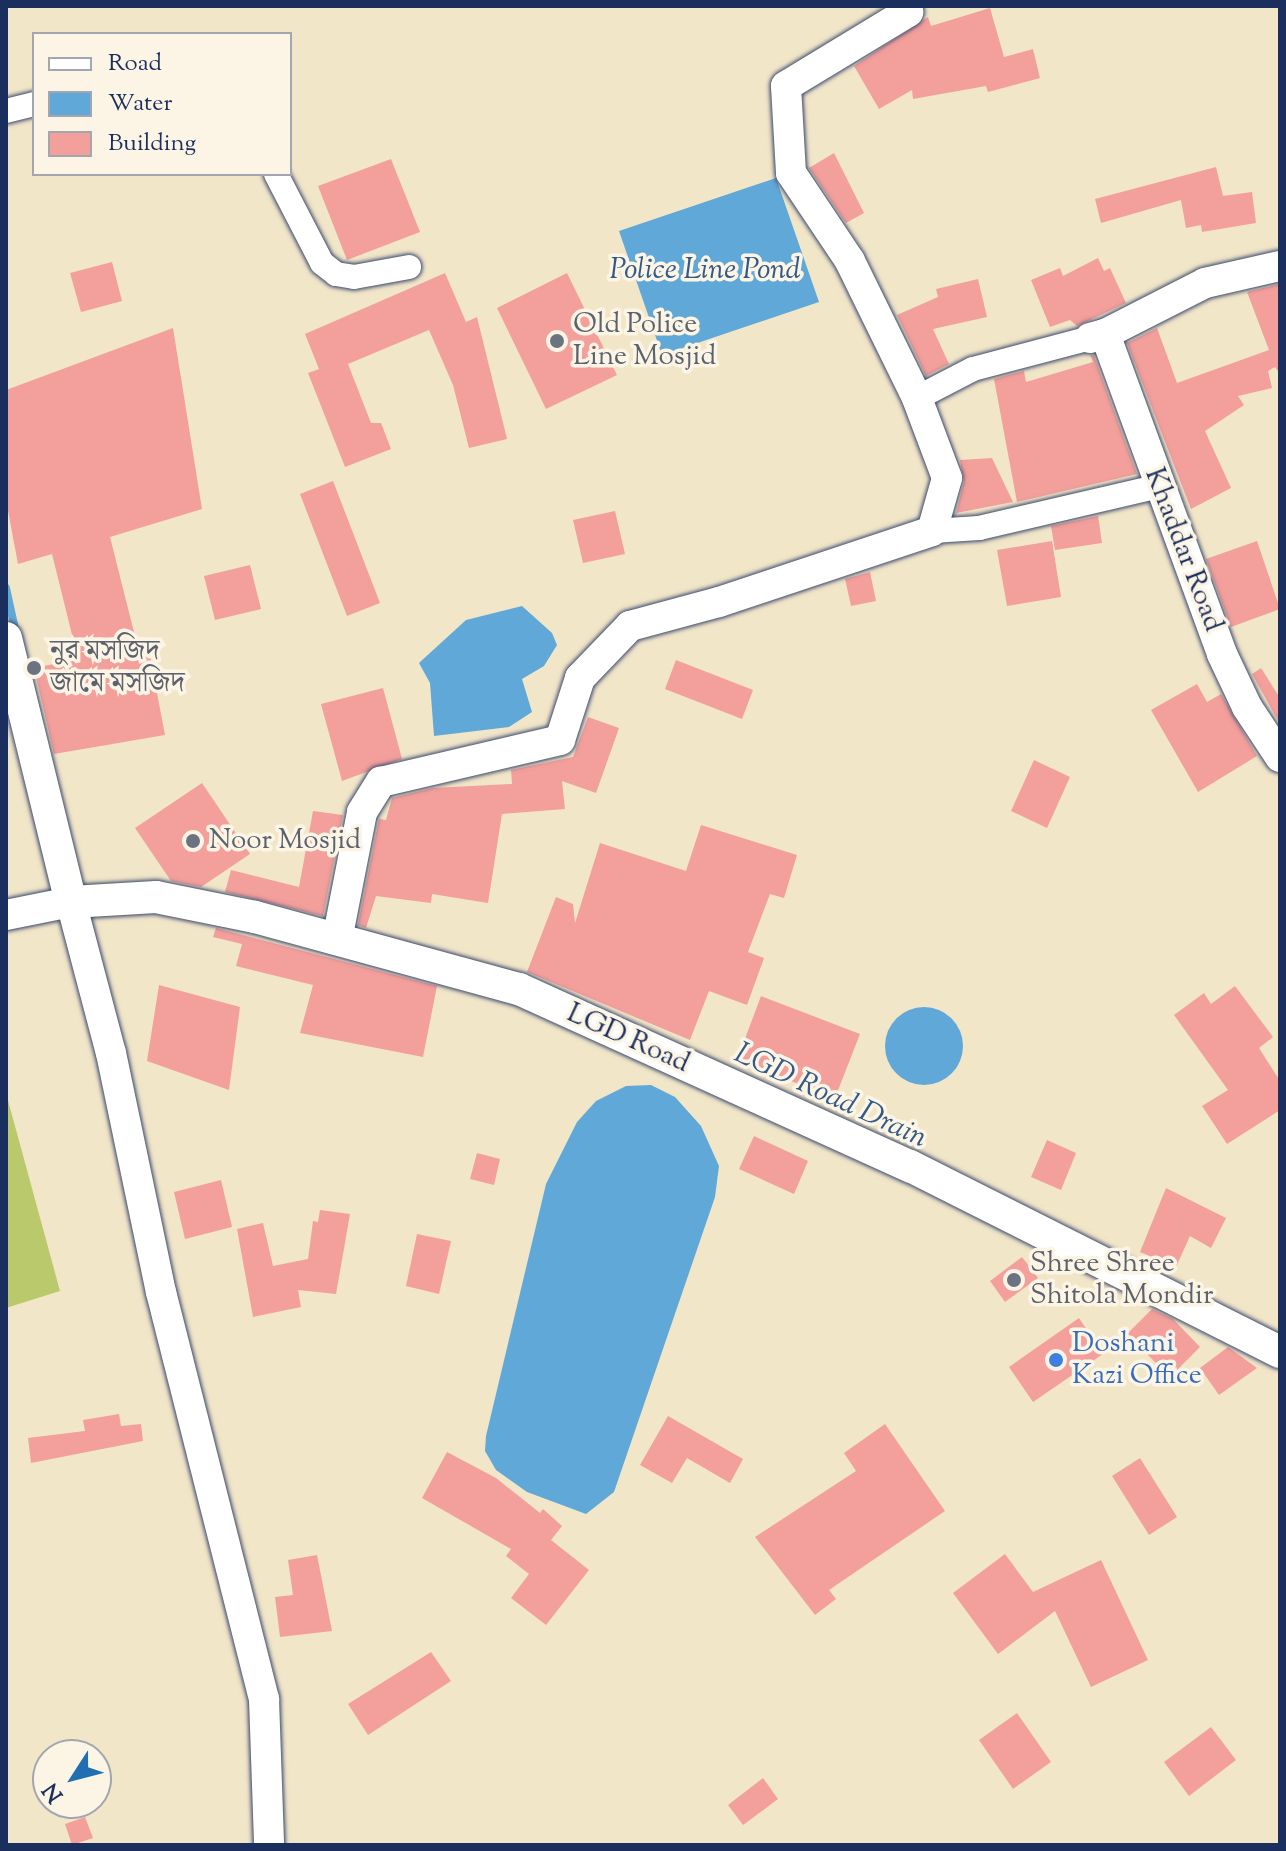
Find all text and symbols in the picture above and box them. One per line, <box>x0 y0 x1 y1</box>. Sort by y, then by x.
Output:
legend <box>32 32 292 176</box>
text: Road <box>108 47 162 81</box>
text: Water <box>108 87 172 121</box>
text: Building <box>108 127 196 161</box>
water label: Police Line Pond <box>609 253 801 289</box>
place label: Old Police Line Mosjid <box>573 308 716 374</box>
marker: Old Police Line Mosjid <box>548 332 566 350</box>
street label: Khaddar Road <box>1136 463 1230 637</box>
place label: নুর মসজিদ জামে মসজিদ <box>50 635 185 701</box>
marker: নুর মসজিদ জামে মসজিদ <box>25 659 43 677</box>
place label: Noor Mosjid <box>209 824 361 858</box>
marker: Noor Mosjid <box>184 832 202 850</box>
street label: LGD Road <box>561 997 695 1081</box>
water label: LGD Road Drain <box>728 1037 932 1157</box>
place label: Shree Shree Shitola Mondir <box>1030 1247 1213 1313</box>
marker: Shree Shree Shitola Mondir <box>1005 1271 1023 1289</box>
place label: Doshani Kazi Office <box>1072 1327 1202 1393</box>
marker: Doshani Kazi Office <box>1047 1351 1065 1369</box>
north arrow <box>32 1739 112 1819</box>
text: N <box>36 1775 72 1808</box>

